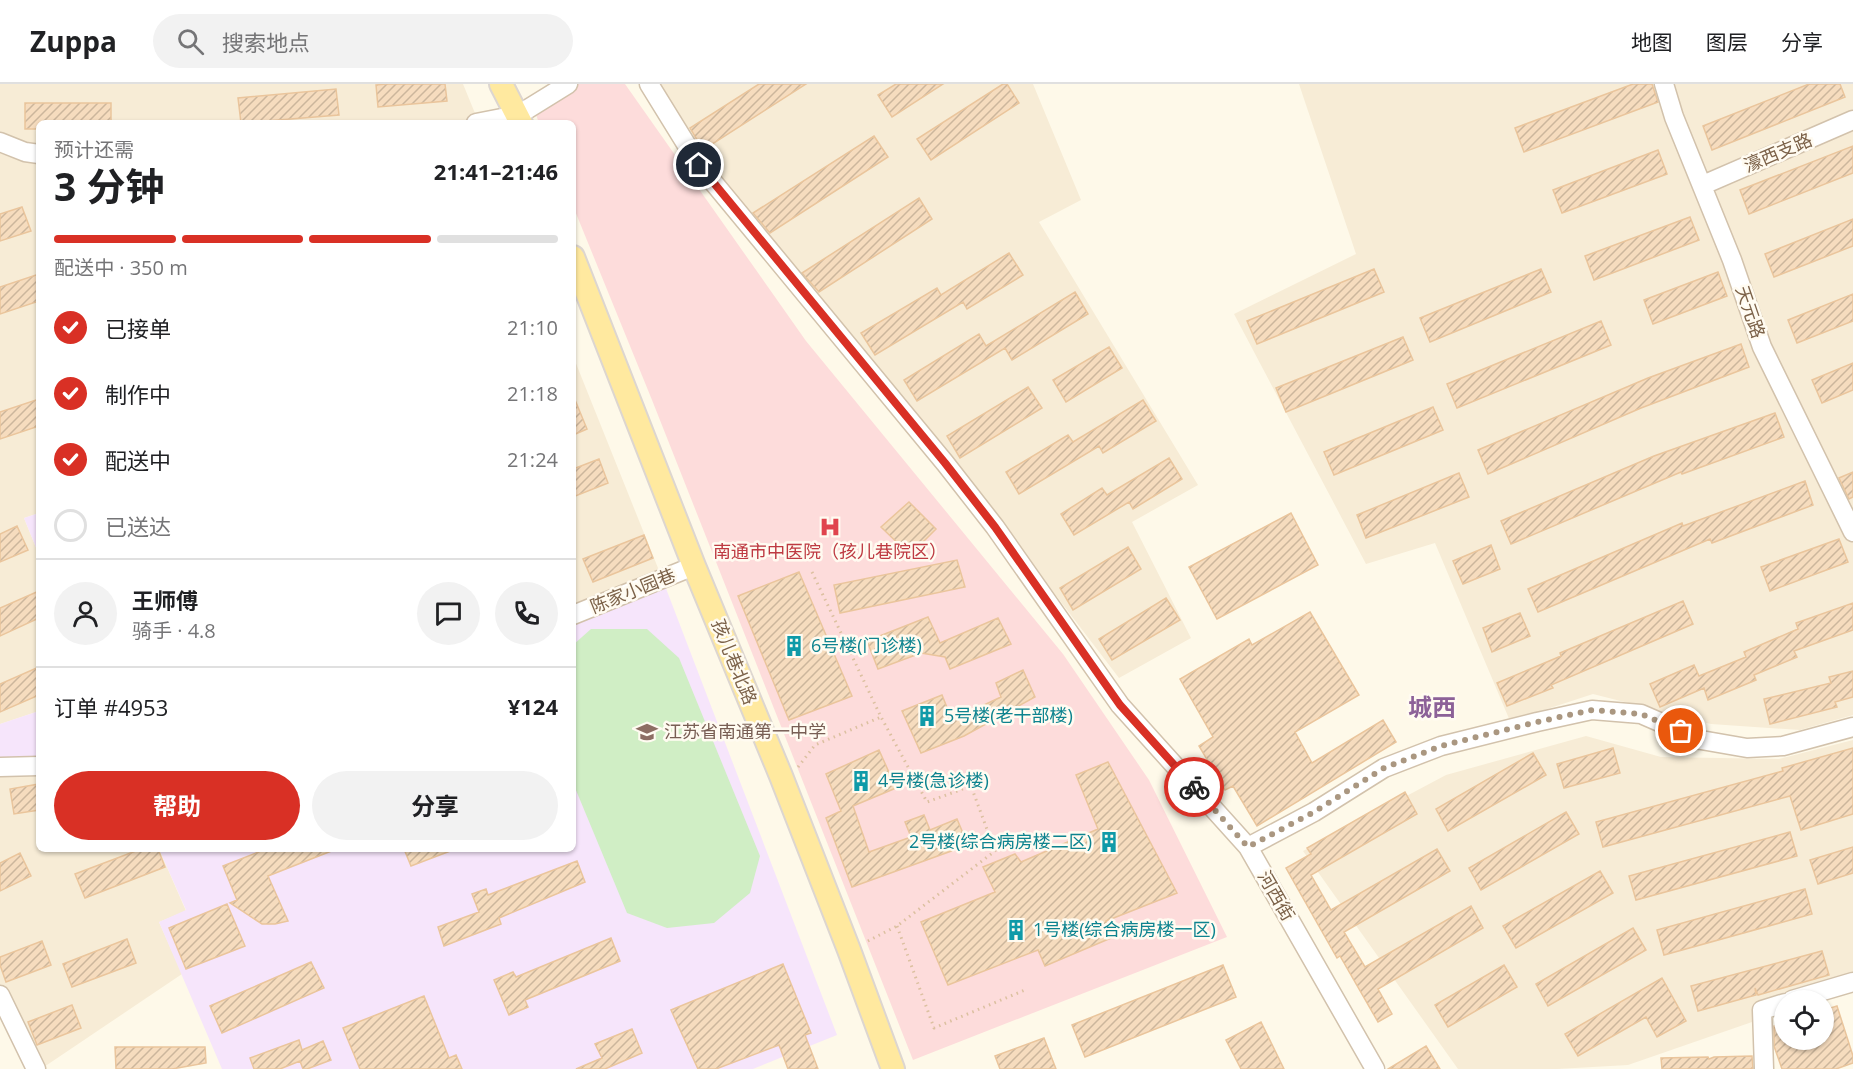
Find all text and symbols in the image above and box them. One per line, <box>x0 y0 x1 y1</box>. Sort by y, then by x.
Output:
search box <box>153 14 573 68</box>
text: Zuppa <box>30 22 117 60</box>
icon: search <box>174 25 207 58</box>
text: 搜索地点 <box>222 27 310 57</box>
text: 地图 <box>1631 28 1673 56</box>
text: 图层 <box>1706 28 1748 56</box>
text: 分享 <box>1781 28 1823 56</box>
street label: 濠西支路 <box>1740 127 1815 177</box>
text: 预计还需 <box>54 136 134 163</box>
pin <box>673 139 724 190</box>
icon: home <box>682 148 715 181</box>
text: 21:41–21:46 <box>434 156 558 186</box>
text: 3 分钟 <box>54 159 164 212</box>
text: 配送中 · 350 m <box>54 254 188 281</box>
street label: 天元路 <box>1731 282 1771 341</box>
icon: check <box>54 311 87 344</box>
text: 已接单 <box>105 313 171 343</box>
text: 21:10 <box>507 314 558 341</box>
icon: check <box>54 377 87 410</box>
text: 制作中 <box>105 379 171 409</box>
text: 21:18 <box>507 380 558 407</box>
icon: check <box>54 443 87 476</box>
text: 配送中 <box>105 445 171 475</box>
text: 21:24 <box>507 446 558 473</box>
text: 已送达 <box>105 511 171 541</box>
hospital icon: 南通市中医院（孩儿巷院区） <box>818 515 842 539</box>
place label: 南通市中医院（孩儿巷院区） <box>713 539 947 563</box>
street label: 陈家小园巷 <box>586 562 679 618</box>
button: person <box>54 582 117 645</box>
button: chat <box>417 582 480 645</box>
button: phone <box>495 582 558 645</box>
text: 王师傅 <box>132 585 198 615</box>
street label: 孩儿巷北路 <box>707 615 763 708</box>
text: 骑手 · 4.8 <box>132 617 216 644</box>
place label: 6号楼(门诊楼) <box>811 633 922 657</box>
building icon: 6号楼(门诊楼) <box>782 634 806 658</box>
district label: 城西 <box>1408 690 1456 723</box>
text: ¥124 <box>508 691 558 721</box>
text: 订单 #4953 <box>54 692 168 722</box>
place label: 5号楼(老干部楼) <box>944 703 1073 727</box>
building icon: 5号楼(老干部楼) <box>915 704 939 728</box>
pin <box>1655 705 1706 756</box>
icon: bag <box>1664 714 1697 747</box>
place label: 江苏省南通第一中学 <box>664 719 826 743</box>
school or university icon: 江苏省南通第一中学 <box>635 720 659 744</box>
courier <box>1164 757 1224 817</box>
place label: 4号楼(急诊楼) <box>878 768 989 792</box>
building icon: 4号楼(急诊楼) <box>849 769 873 793</box>
button: 帮助 <box>54 771 300 840</box>
button: 分享 <box>312 771 558 840</box>
icon: bike <box>1178 771 1211 804</box>
place label: 2号楼(综合病房楼二区) <box>909 829 1092 853</box>
building icon: 2号楼(综合病房楼二区) <box>1097 830 1121 854</box>
street label: 河西街 <box>1253 866 1301 925</box>
place label: 1号楼(综合病房楼一区) <box>1033 917 1216 941</box>
building icon: 1号楼(综合病房楼一区) <box>1004 918 1028 942</box>
map controls <box>1774 990 1834 1050</box>
button: locate <box>1774 990 1834 1050</box>

